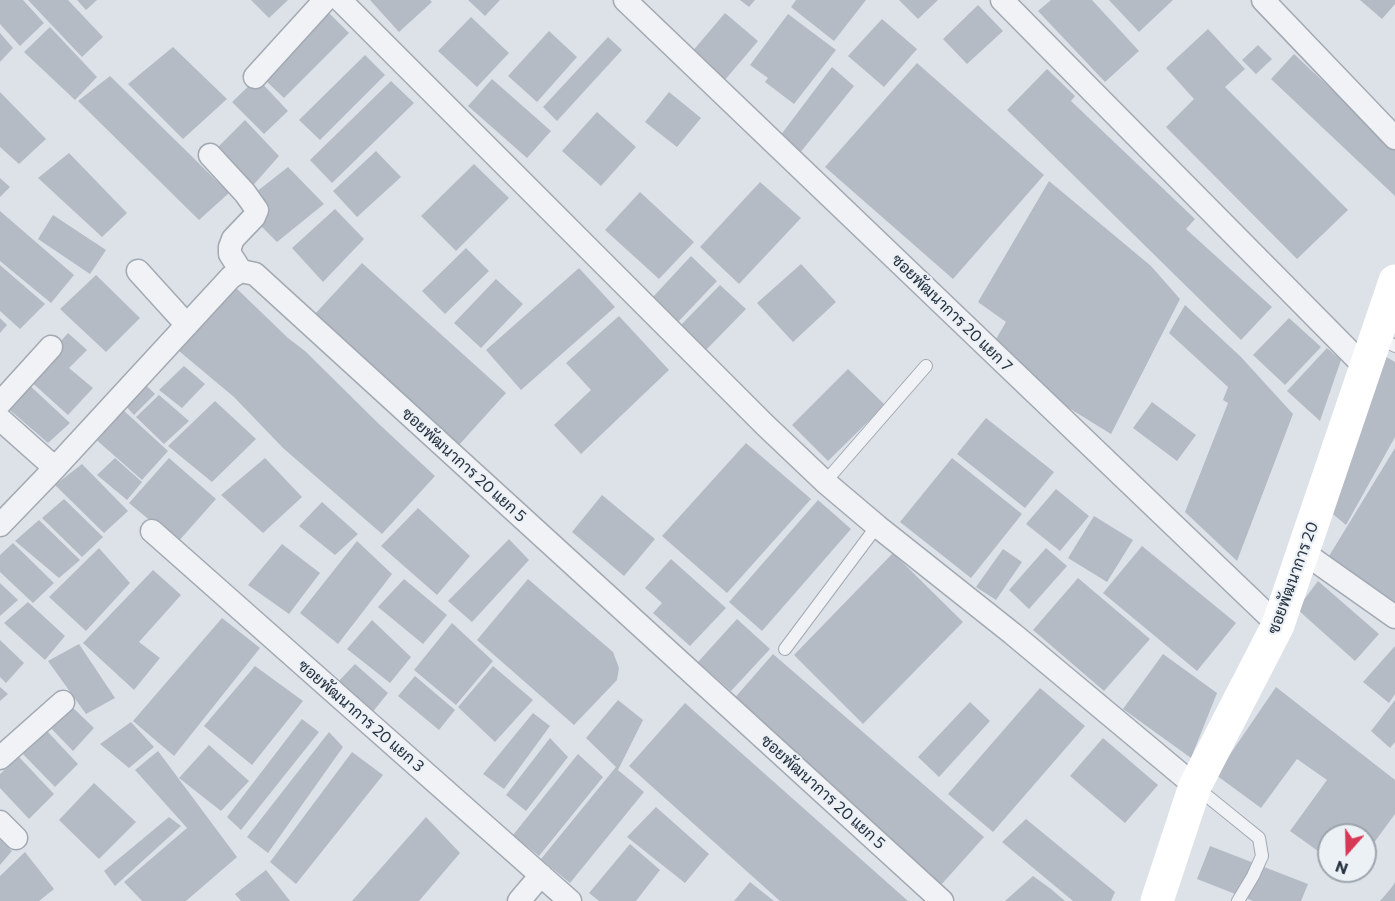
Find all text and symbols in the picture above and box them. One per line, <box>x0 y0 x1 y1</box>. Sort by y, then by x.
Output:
street label: ซอยพัฒนาการ 20 แยก 7 <box>888 250 1016 376</box>
street label: ซอยพัฒนาการ 20 แยก 5 <box>398 404 530 526</box>
street label: ซอยพัฒนาการ 20 <box>1264 519 1322 637</box>
street label: ซอยพัฒนาการ 20 แยก 3 <box>294 656 428 776</box>
street label: ซอยพัฒนาการ 20 แยก 5 <box>757 731 889 853</box>
north arrow <box>1317 823 1377 883</box>
text: N <box>1332 858 1350 879</box>

